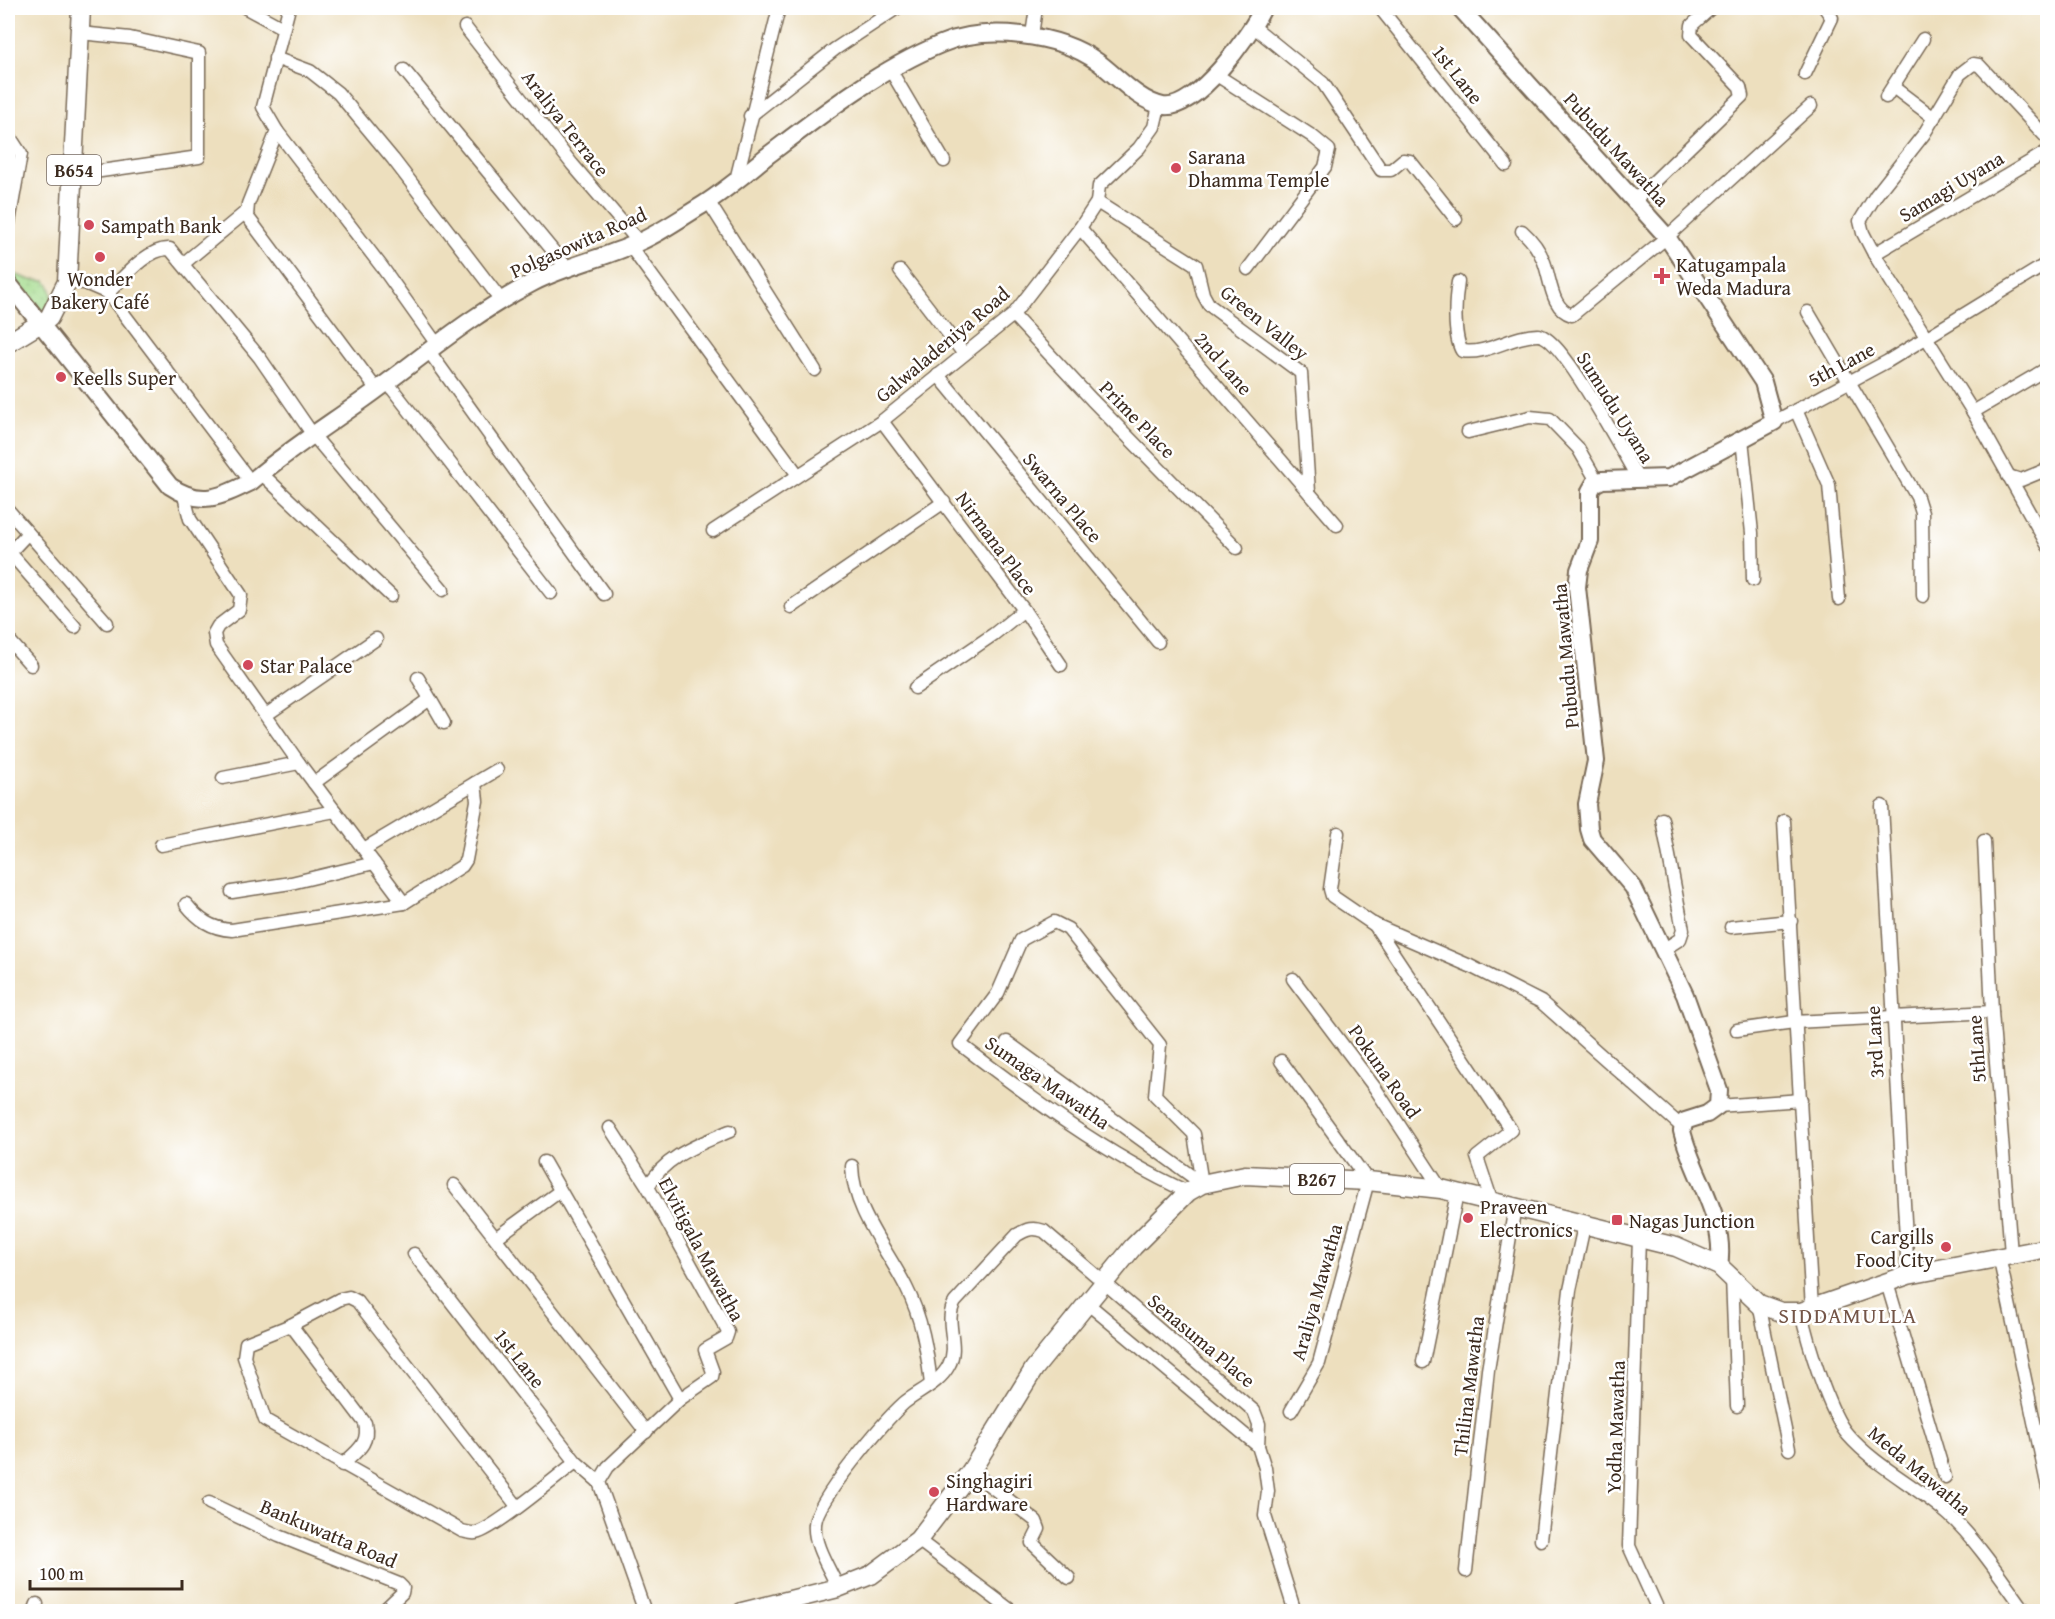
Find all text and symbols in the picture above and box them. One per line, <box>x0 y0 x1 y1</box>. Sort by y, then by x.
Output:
street label: 1st Lane <box>1425 38 1491 110</box>
street label: Araliya Terrace <box>515 64 617 182</box>
street label: Pubudu Mawatha <box>1558 85 1677 213</box>
place label: Sarana Dhamma Temple <box>1188 142 1329 194</box>
street label: Samagi Uyana <box>1893 143 2009 229</box>
road number: B654 <box>47 155 101 185</box>
marker: Sarana Dhamma Temple <box>1169 161 1183 175</box>
street label: Polgasowita Road <box>505 199 651 285</box>
place label: Sampath Bank <box>101 211 223 240</box>
marker: Sampath Bank <box>82 218 96 232</box>
marker: Wonder Bakery Café <box>93 250 107 264</box>
place label: Katugampala Weda Madura <box>1676 250 1792 302</box>
place label: Wonder Bakery Café <box>51 264 149 316</box>
marker: Katugampala Weda Madura <box>1653 267 1671 285</box>
street label: Green Valley <box>1215 277 1315 367</box>
street label: Galwaladeniya Road <box>869 279 1016 409</box>
street label: 2nd Lane <box>1188 325 1260 401</box>
street label: 5th Lane <box>1802 334 1880 394</box>
street label: Sumudu Uyana <box>1570 346 1662 469</box>
place label: Keells Super <box>73 363 176 392</box>
marker: Keells Super <box>54 370 68 384</box>
street label: Prime Place <box>1093 373 1183 465</box>
street label: Swarna Place <box>1016 445 1110 549</box>
street label: Nirmana Place <box>949 485 1045 601</box>
street label: Pubudu Mawatha <box>1544 582 1586 730</box>
place label: Star Palace <box>260 651 352 680</box>
marker: Star Palace <box>241 658 255 672</box>
street label: 3rd Lane <box>1858 1005 1890 1079</box>
street label: 5thLane <box>1959 1014 1993 1084</box>
street label: Pokuna Road <box>1342 1018 1428 1124</box>
street label: Sumaga Mawatha <box>980 1028 1117 1136</box>
road number: B267 <box>1290 1164 1344 1194</box>
street label: Elvitigala Mawatha <box>652 1172 752 1327</box>
place label: Praveen Electronics <box>1480 1192 1573 1244</box>
place label: Nagas Junction <box>1629 1206 1755 1235</box>
marker: Praveen Electronics <box>1461 1211 1475 1225</box>
marker: Nagas Junction <box>1610 1213 1624 1227</box>
street label: Araliya Mawatha <box>1283 1220 1350 1364</box>
place label: Cargills Food City <box>1856 1222 1934 1274</box>
marker: Cargills Food City <box>1939 1240 1953 1254</box>
street label: Senasuma Place <box>1142 1286 1262 1394</box>
district label: SIDDAMULLA <box>1778 1299 1918 1331</box>
street label: Thilina Mawatha <box>1445 1314 1491 1458</box>
street label: 1st Lane <box>487 1322 553 1394</box>
street label: Yodha Mawatha <box>1598 1359 1632 1494</box>
street label: Meda Mawatha <box>1862 1418 1978 1522</box>
place label: Singhagiri Hardware <box>946 1466 1033 1518</box>
marker: Singhagiri Hardware <box>927 1485 941 1499</box>
street label: Bankuwatta Road <box>256 1491 402 1575</box>
scale bar <box>30 1553 182 1591</box>
text: 100 m <box>39 1560 84 1587</box>

